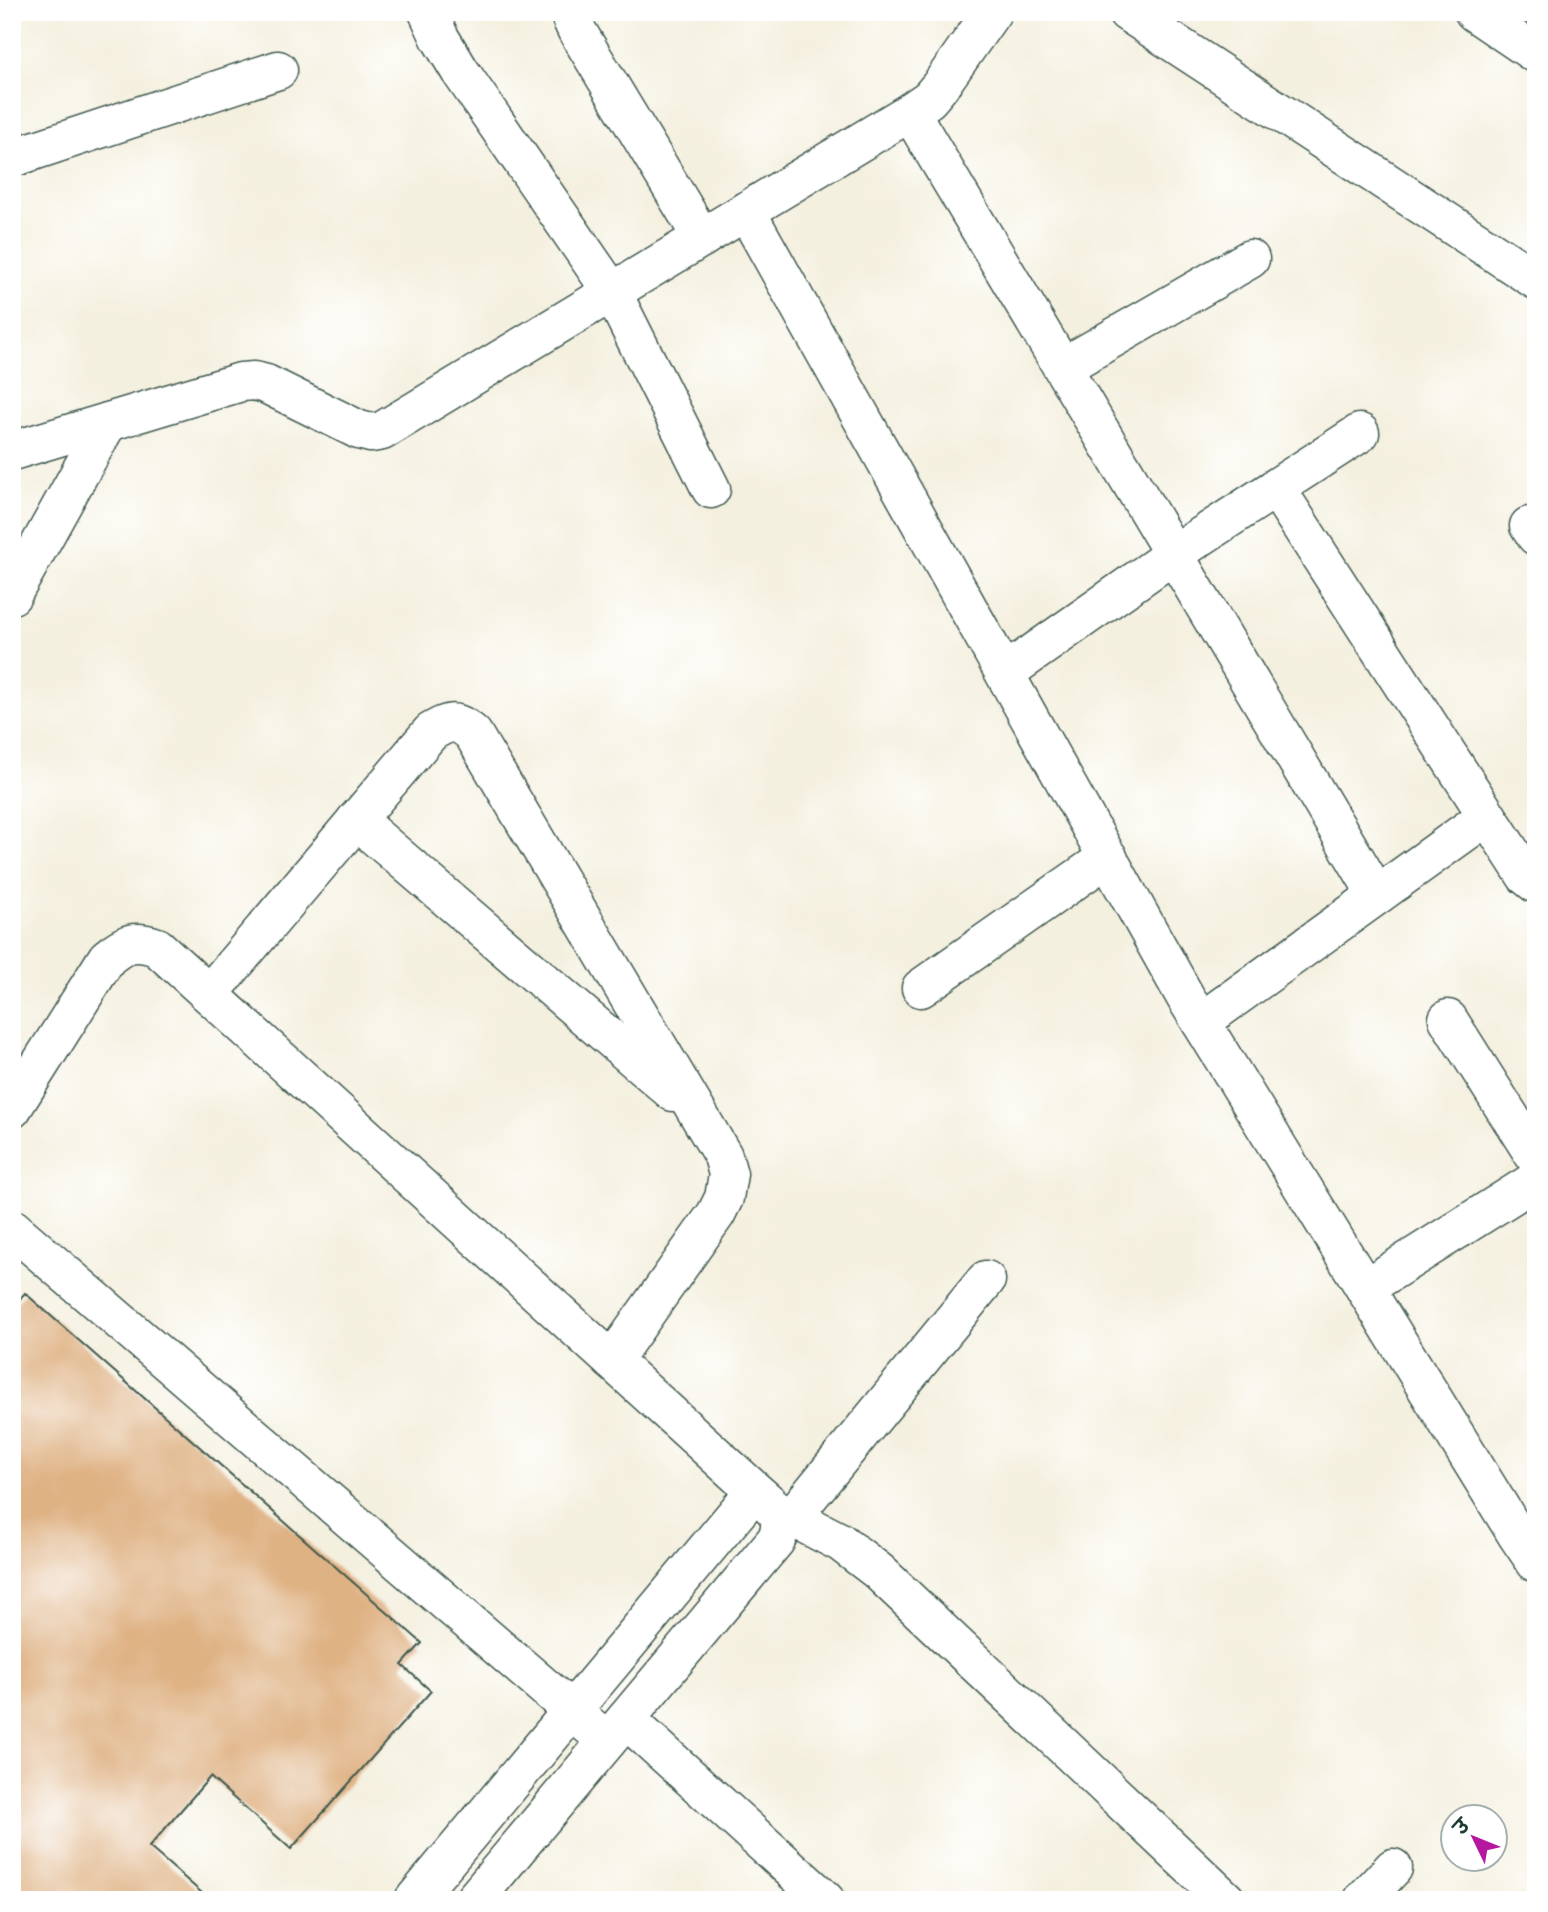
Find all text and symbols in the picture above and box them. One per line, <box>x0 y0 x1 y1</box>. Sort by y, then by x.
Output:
north arrow <box>1440 1804 1510 1874</box>
text: उ <box>1447 1812 1477 1841</box>

